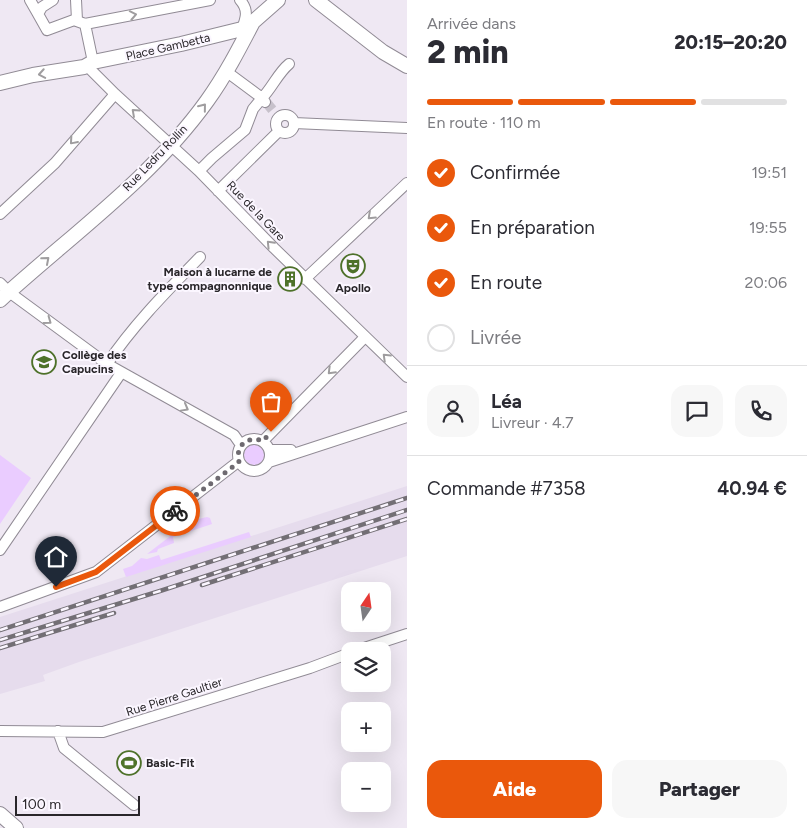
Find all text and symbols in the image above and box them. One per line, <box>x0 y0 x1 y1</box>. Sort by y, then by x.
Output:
one-way arrow <box>129 10 138 20</box>
text: Arrivée dans <box>427 14 516 33</box>
street label: Place Gambetta <box>125 31 211 63</box>
text: 20:15–20:20 <box>674 31 787 54</box>
text: 2 min <box>427 33 509 71</box>
one-way arrow <box>37 68 46 78</box>
one-way arrow <box>197 103 206 112</box>
one-way arrow <box>131 108 140 117</box>
text: En route · 110 m <box>427 113 541 132</box>
street label: Rue Ledru Rollin <box>120 122 190 194</box>
one-way arrow <box>70 136 79 145</box>
icon: check <box>427 159 455 187</box>
text: Confirmée <box>470 161 560 184</box>
text: 19:51 <box>751 163 787 182</box>
street label: Rue de la Gare <box>224 178 288 244</box>
one-way arrow <box>368 210 377 219</box>
icon: check <box>427 214 455 242</box>
text: En préparation <box>470 216 595 239</box>
text: 19:55 <box>749 218 787 237</box>
one-way arrow <box>267 241 276 250</box>
theatre icon: Apollo <box>340 253 366 279</box>
one-way arrow <box>40 256 49 265</box>
place label: Maison à lucarne de type compagnonnique <box>148 265 272 293</box>
building icon: Maison à lucarne de type compagnonnique <box>277 266 303 292</box>
icon: check <box>427 269 455 297</box>
text: En route <box>470 271 542 294</box>
text: 20:06 <box>744 273 787 292</box>
place label: Apollo <box>335 281 371 295</box>
one-way arrow <box>42 315 52 324</box>
text: Livrée <box>470 326 521 349</box>
place label: Collège des Capucins <box>62 348 127 376</box>
school or university icon: Collège des Capucins <box>31 349 57 375</box>
one-way arrow <box>383 354 392 363</box>
one-way arrow <box>328 366 337 375</box>
pin <box>250 381 292 432</box>
button: person <box>427 385 479 437</box>
button: chat <box>671 385 723 437</box>
button: phone <box>735 385 787 437</box>
icon: bag <box>257 388 285 416</box>
text: Léa <box>491 390 522 413</box>
one-way arrow <box>180 401 189 411</box>
text: Livreur · 4.7 <box>491 413 574 432</box>
text: Commande #7358 <box>427 477 586 500</box>
text: 40.94 € <box>717 477 787 500</box>
courier <box>150 486 200 536</box>
icon: bike <box>161 497 189 525</box>
pin <box>35 536 77 587</box>
icon: home <box>42 543 70 571</box>
north arrow <box>341 582 391 632</box>
map controls <box>341 582 391 812</box>
button: layers <box>341 642 391 692</box>
street label: Rue Pierre Gaultier <box>124 675 224 719</box>
button: + <box>341 702 391 752</box>
sports icon: Basic-Fit <box>116 750 142 776</box>
place label: Basic-Fit <box>146 756 195 770</box>
button: Aide <box>427 760 602 818</box>
button: Partager <box>612 760 787 818</box>
button: − <box>341 762 391 812</box>
scale bar <box>15 793 140 816</box>
text: 100 m <box>22 796 61 813</box>

